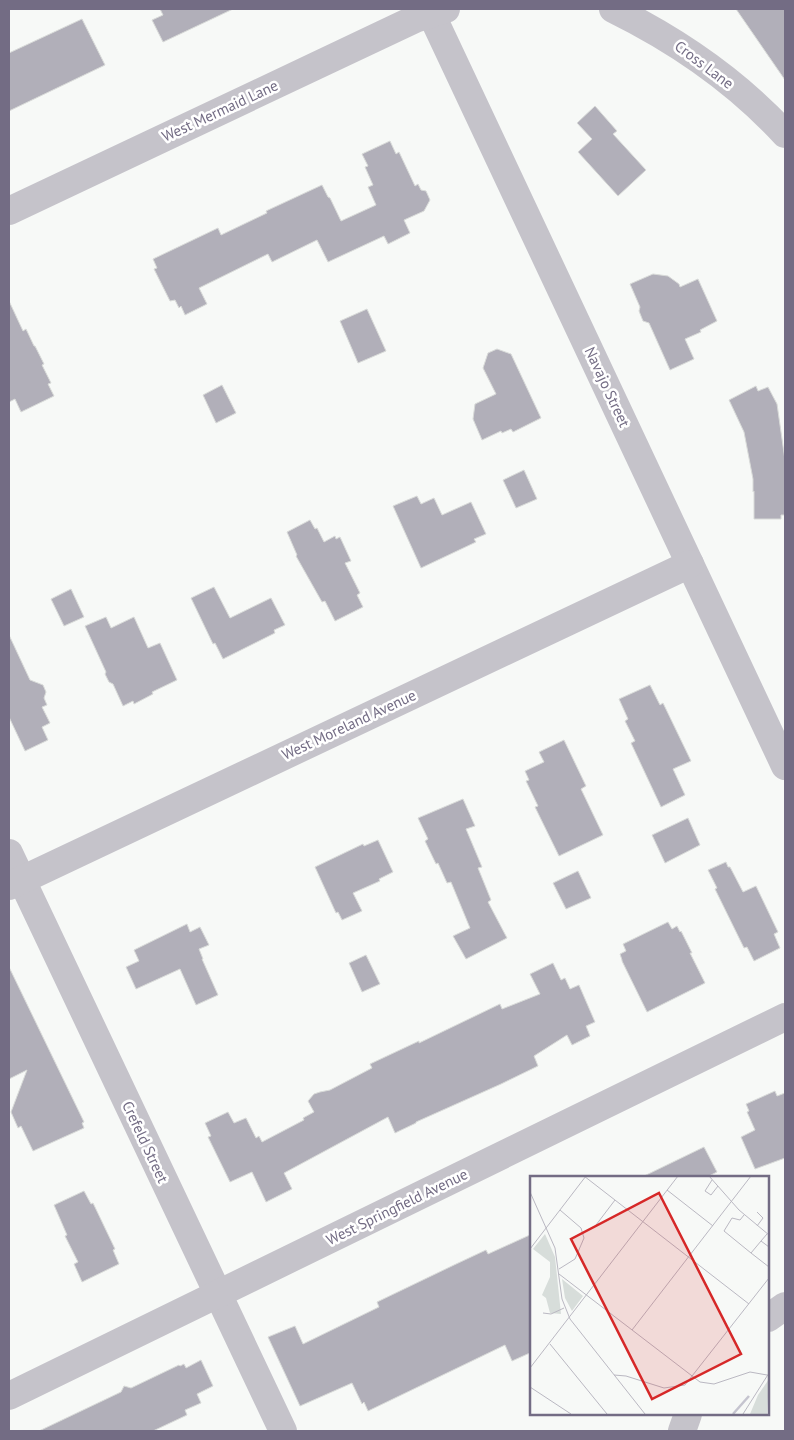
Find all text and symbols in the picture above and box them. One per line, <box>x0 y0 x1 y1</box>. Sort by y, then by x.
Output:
street label: Cross Lane <box>671 36 737 93</box>
street label: West Mermaid Lane <box>159 75 281 146</box>
street label: Navajo Street <box>581 344 634 430</box>
street label: West Moreland Avenue <box>279 685 419 764</box>
street label: Crefeld Street <box>118 1098 173 1186</box>
street label: West Springfield Avenue <box>323 1164 471 1249</box>
inset map <box>530 1176 769 1415</box>

